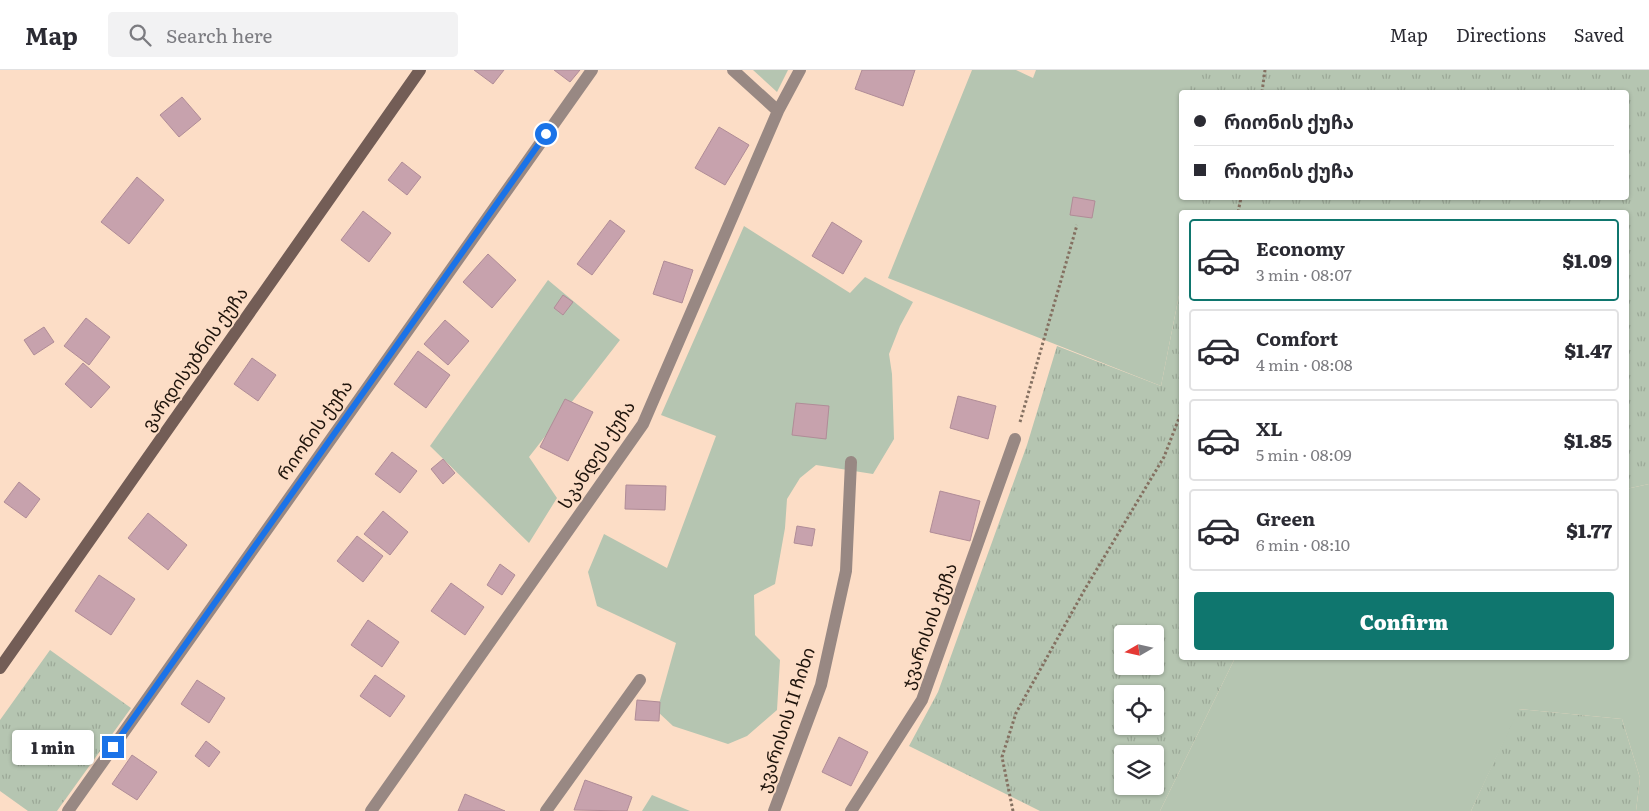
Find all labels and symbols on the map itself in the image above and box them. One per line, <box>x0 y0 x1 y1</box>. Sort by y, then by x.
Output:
route start <box>535 123 557 145</box>
street label: ვარდისუბნის ქუჩა <box>134 280 254 436</box>
street label: რიონის ქუჩა <box>269 373 358 485</box>
street label: სკანდეს ქუჩა <box>551 395 641 514</box>
street label: ჯვარისის ქუჩა <box>892 558 963 693</box>
north arrow <box>1114 625 1164 675</box>
street label: ჯვარისის II ჩიხი <box>748 643 821 796</box>
callout: 1 min <box>13 730 96 764</box>
route end <box>102 736 124 758</box>

